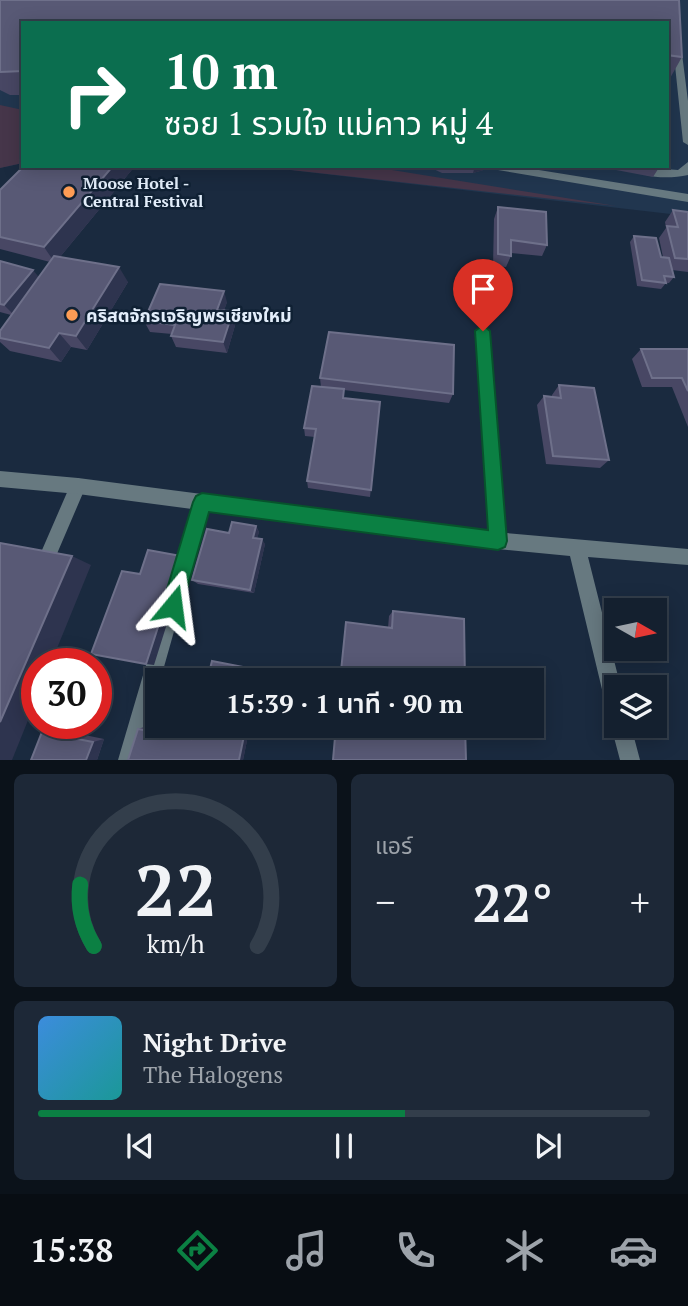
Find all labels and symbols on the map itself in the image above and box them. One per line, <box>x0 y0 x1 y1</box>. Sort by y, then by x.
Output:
place label: Moose Hotel - Central Festival <box>83 172 203 212</box>
marker: Moose Hotel - Central Festival <box>61 184 77 200</box>
pin <box>453 259 513 331</box>
place label: คริสตจักรเจริญพรเชียงใหม่ <box>86 303 292 327</box>
marker: คริสตจักรเจริญพรเชียงใหม่ <box>64 307 80 323</box>
position arrow <box>136 569 210 643</box>
north arrow <box>604 598 667 662</box>
speed limit sign: 30 <box>21 648 112 739</box>

